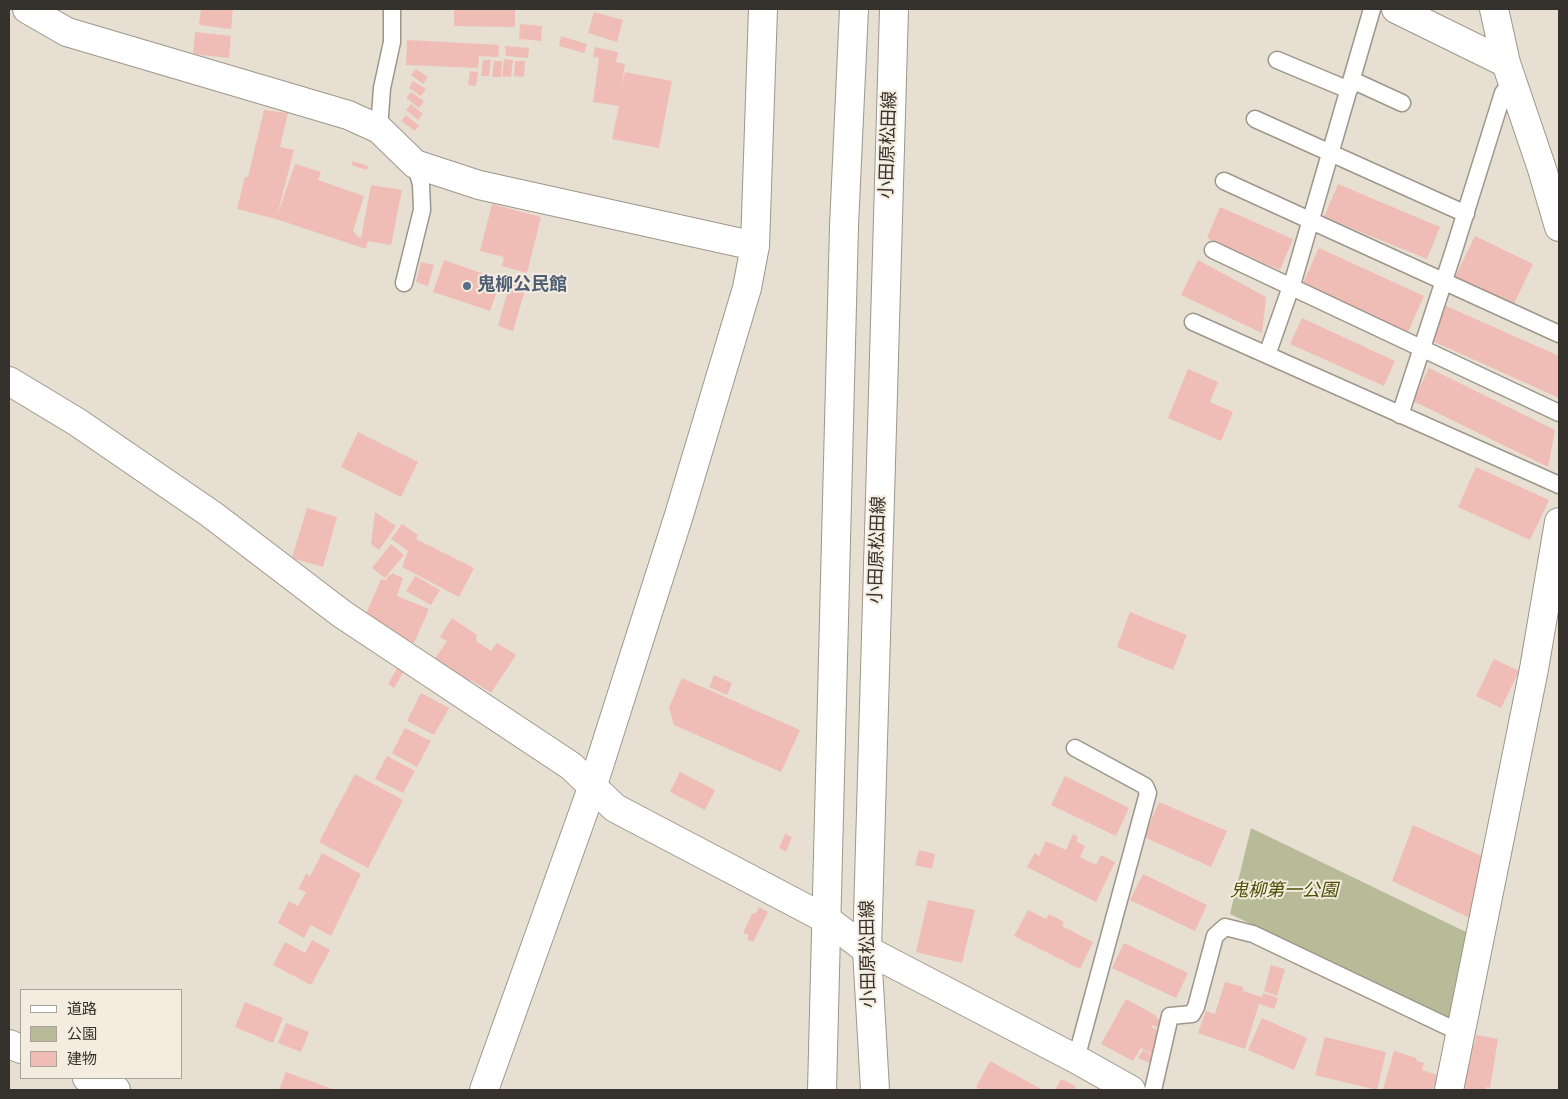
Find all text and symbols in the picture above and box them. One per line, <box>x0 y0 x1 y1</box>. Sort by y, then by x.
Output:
street label: 小田原松田線 <box>877 91 903 199</box>
place label: 鬼柳公民館 <box>477 275 567 297</box>
marker: 鬼柳公民館 <box>461 280 473 292</box>
street label: 小田原松田線 <box>866 496 892 604</box>
park label: 鬼柳第一公園 <box>1230 881 1338 903</box>
street label: 小田原松田線 <box>858 900 882 1008</box>
legend <box>20 989 182 1079</box>
text: 道路 <box>67 998 97 1021</box>
text: 公園 <box>67 1023 97 1046</box>
text: 建物 <box>67 1048 97 1071</box>

